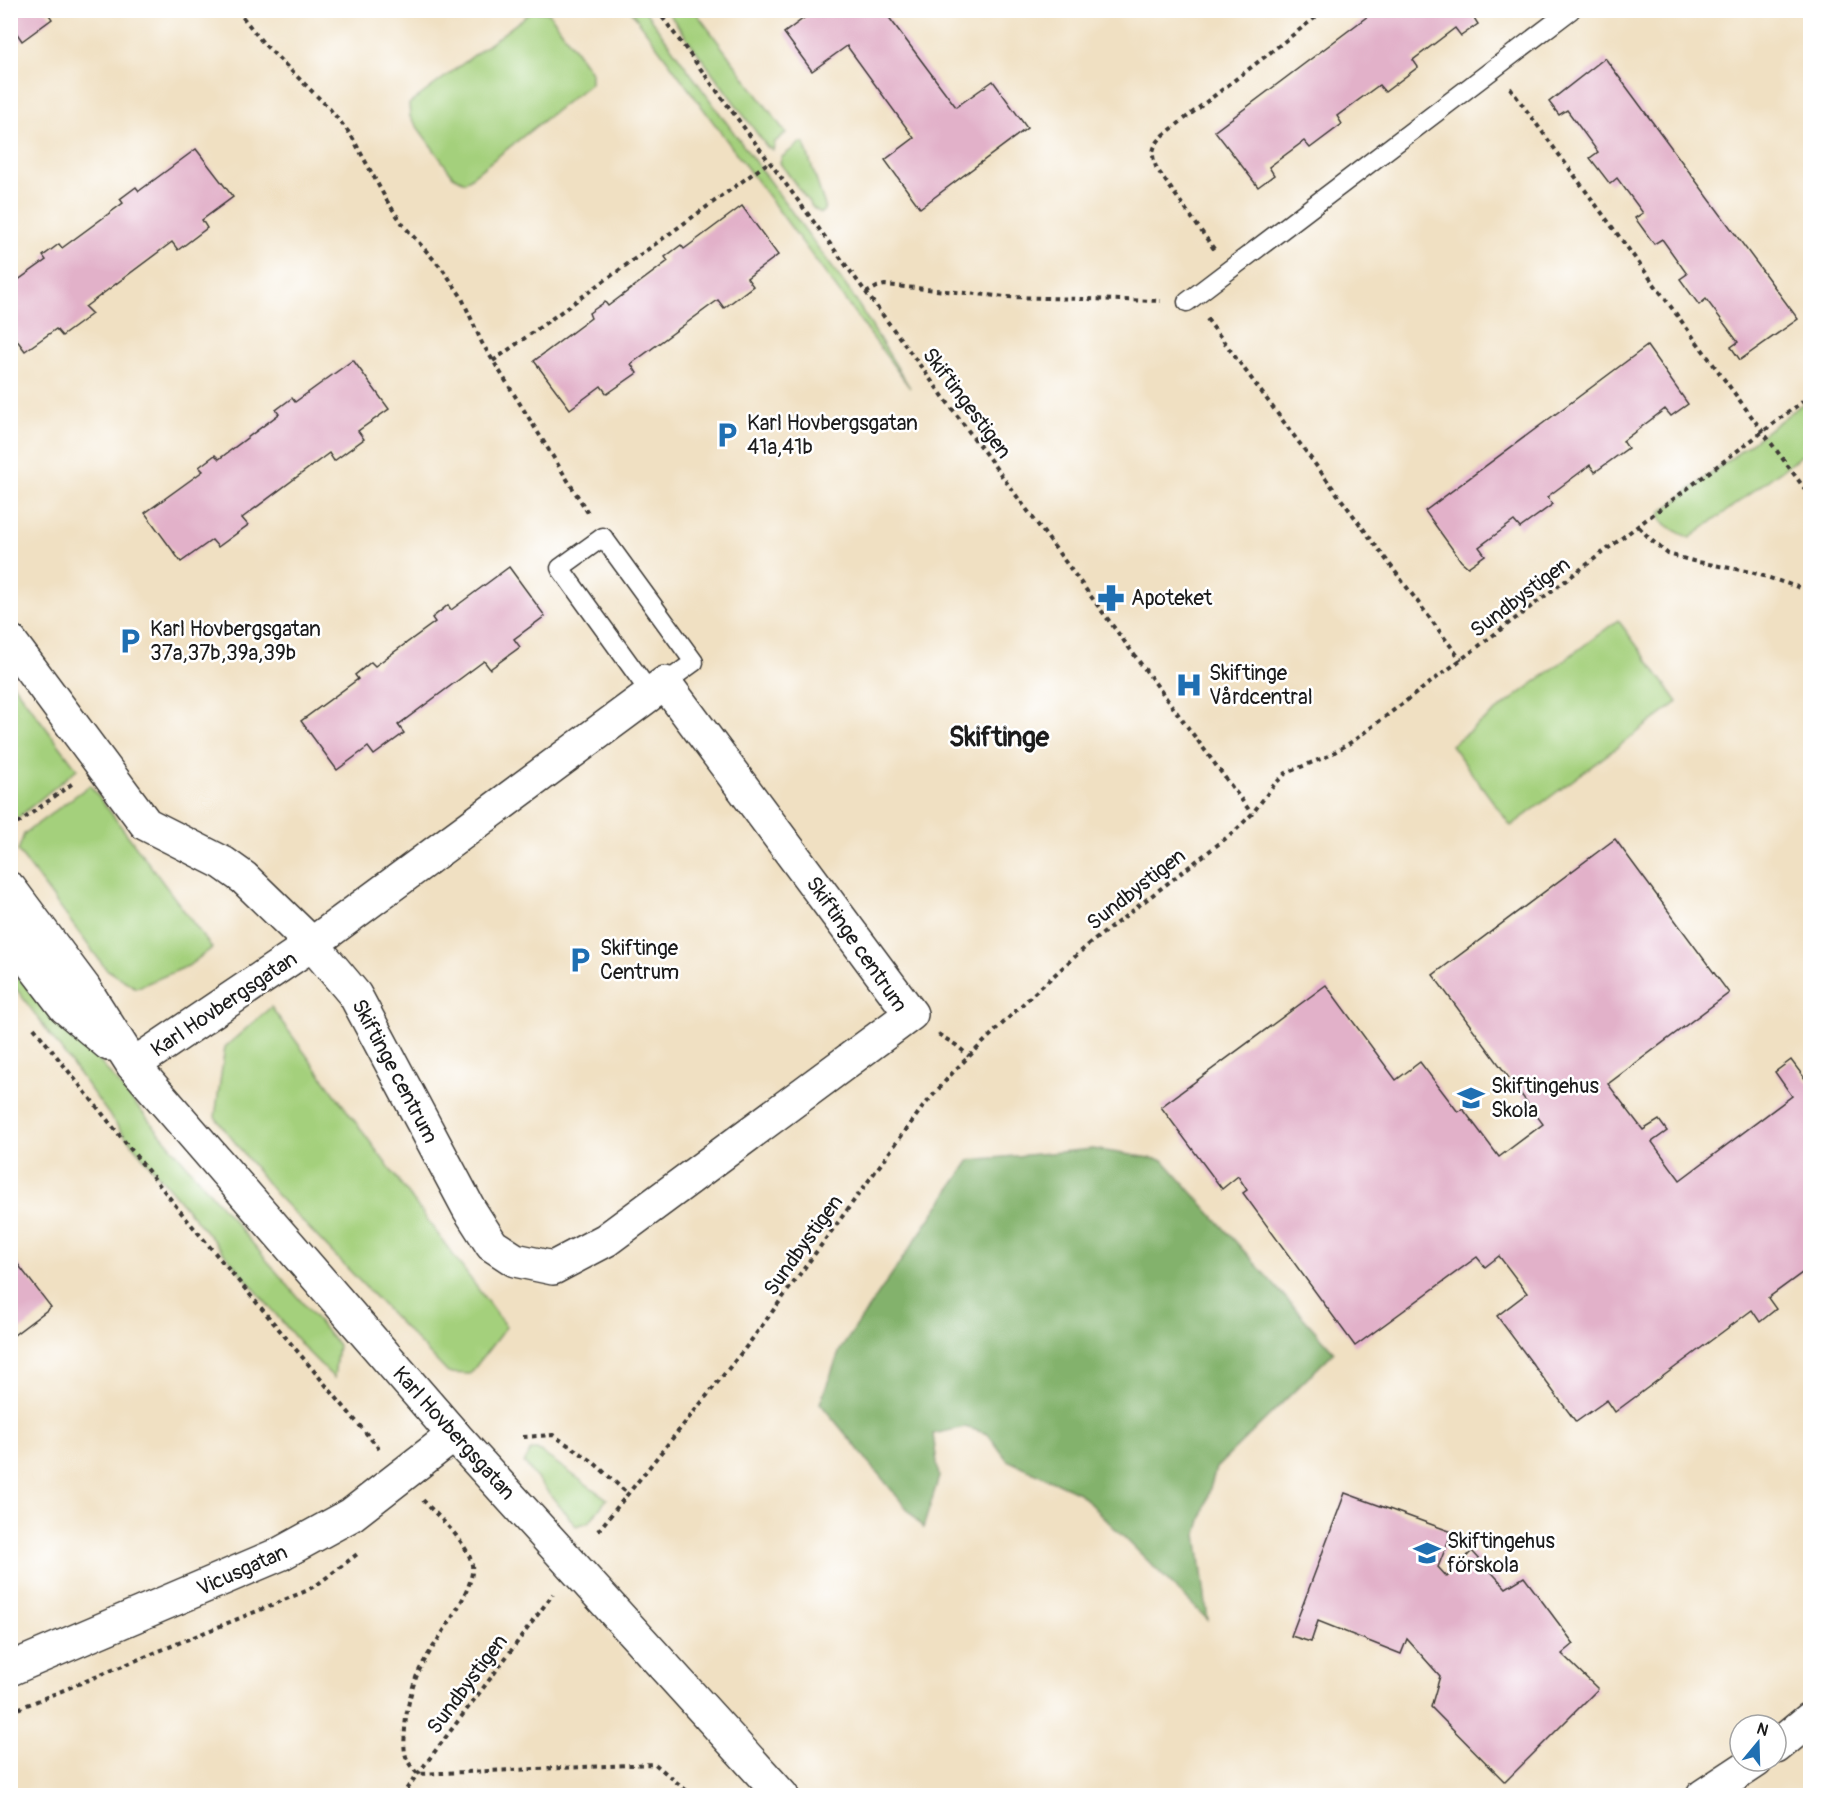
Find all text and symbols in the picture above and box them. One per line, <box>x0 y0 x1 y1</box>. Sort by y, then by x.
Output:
street label: Skiftingestigen <box>916 342 1017 464</box>
place label: Karl Hovbergsgatan 41a,41b <box>747 410 918 461</box>
parking icon: Karl Hovbergsgatan 41a,41b <box>712 420 742 450</box>
street label: Sundbystigen <box>1465 551 1576 644</box>
pharmacy icon: Apoteket <box>1096 583 1126 613</box>
place label: Apoteket <box>1131 585 1213 612</box>
place label: Karl Hovbergsgatan 37a,37b,39a,39b <box>150 616 321 667</box>
parking icon: Karl Hovbergsgatan 37a,37b,39a,39b <box>115 626 145 656</box>
place label: Skiftinge Vårdcentral <box>1209 660 1313 711</box>
hospital icon: Skiftinge Vårdcentral <box>1174 670 1204 700</box>
district label: Skiftinge <box>949 721 1050 754</box>
street label: Sundbystigen <box>1081 842 1191 936</box>
street label: Skiftinge centrum <box>800 871 913 1017</box>
place label: Skiftinge Centrum <box>600 935 679 986</box>
street label: Karl Hovbergsgatan <box>146 945 303 1063</box>
parking icon: Skiftinge Centrum <box>565 945 595 975</box>
street label: Skiftinge centrum <box>345 995 444 1148</box>
place label: Skiftingehus Skola <box>1491 1073 1599 1124</box>
school or university icon: Skiftingehus Skola <box>1456 1083 1486 1113</box>
street label: Sundbystigen <box>758 1190 849 1301</box>
street label: Karl Hovbergsgatan <box>386 1361 521 1506</box>
place label: Skiftingehus förskola <box>1447 1528 1555 1579</box>
school or university icon: Skiftingehus förskola <box>1412 1538 1442 1568</box>
street label: Vicusgatan <box>193 1539 292 1602</box>
street label: Sundbystigen <box>421 1629 514 1740</box>
north arrow <box>1728 1713 1788 1773</box>
text: N <box>1754 1719 1771 1741</box>

